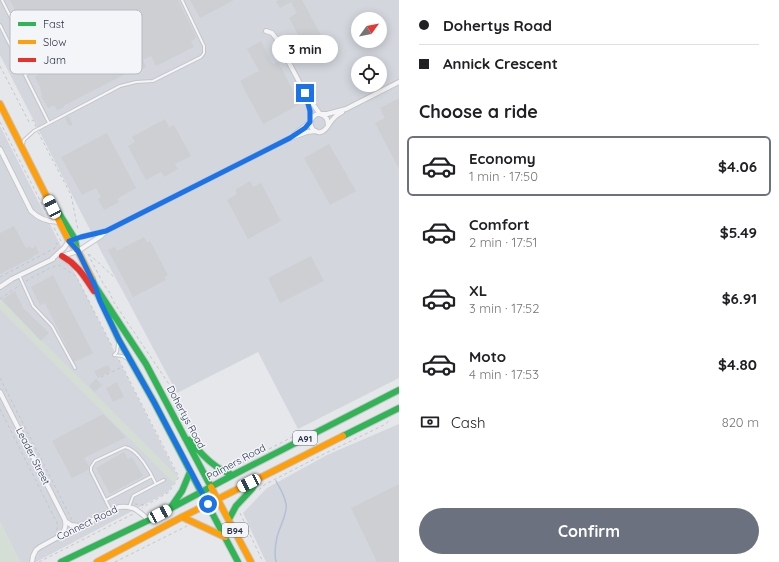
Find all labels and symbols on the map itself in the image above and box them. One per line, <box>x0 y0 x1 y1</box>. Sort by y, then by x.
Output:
legend <box>10 10 142 74</box>
north arrow <box>351 12 387 48</box>
text: Fast <box>43 17 65 31</box>
text: Slow <box>43 35 67 49</box>
callout: 3 min <box>272 35 338 63</box>
text: Jam <box>43 53 66 67</box>
route end <box>296 84 314 102</box>
car <box>41 194 63 220</box>
street label: Dohertys Road <box>164 383 208 451</box>
street label: Leader Street <box>13 425 53 487</box>
road number: A91 <box>293 431 317 445</box>
street label: Palmers Road <box>204 441 268 483</box>
car <box>236 472 262 494</box>
route start <box>199 495 217 513</box>
street label: Connect Road <box>55 503 119 543</box>
car <box>147 503 173 525</box>
road number: B94 <box>222 523 248 537</box>

